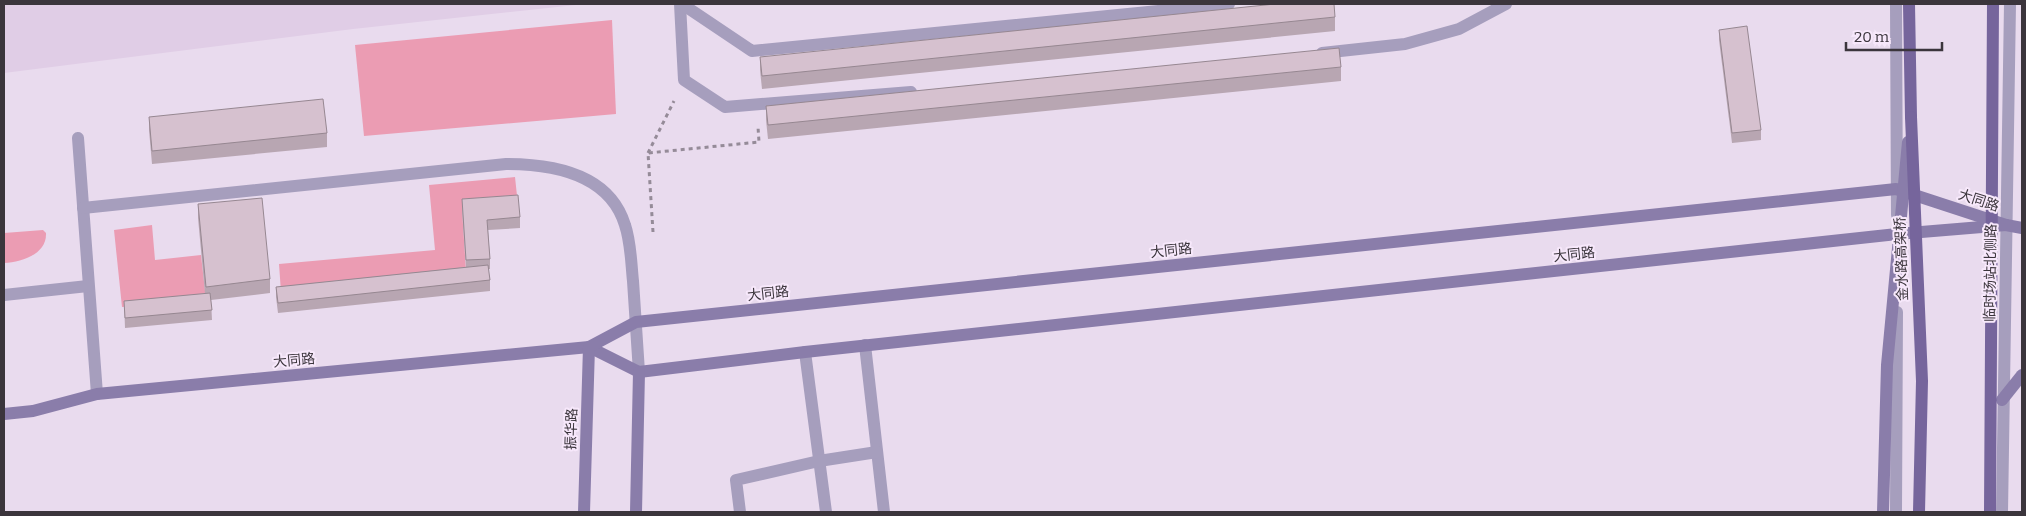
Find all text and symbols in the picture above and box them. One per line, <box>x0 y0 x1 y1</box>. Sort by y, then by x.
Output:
scale bar <box>1846 20 1942 52</box>
text: 20 m <box>1854 28 1890 46</box>
street label: 大同路 <box>1956 186 2001 215</box>
street label: 金水路高架桥 <box>1892 217 1911 301</box>
street label: 临时场站北侧路 <box>1981 224 2000 322</box>
street label: 大同路 <box>1149 240 1193 261</box>
street label: 大同路 <box>1552 244 1596 265</box>
street label: 大同路 <box>746 283 790 304</box>
street label: 大同路 <box>272 350 316 371</box>
street label: 振华路 <box>562 408 581 450</box>

